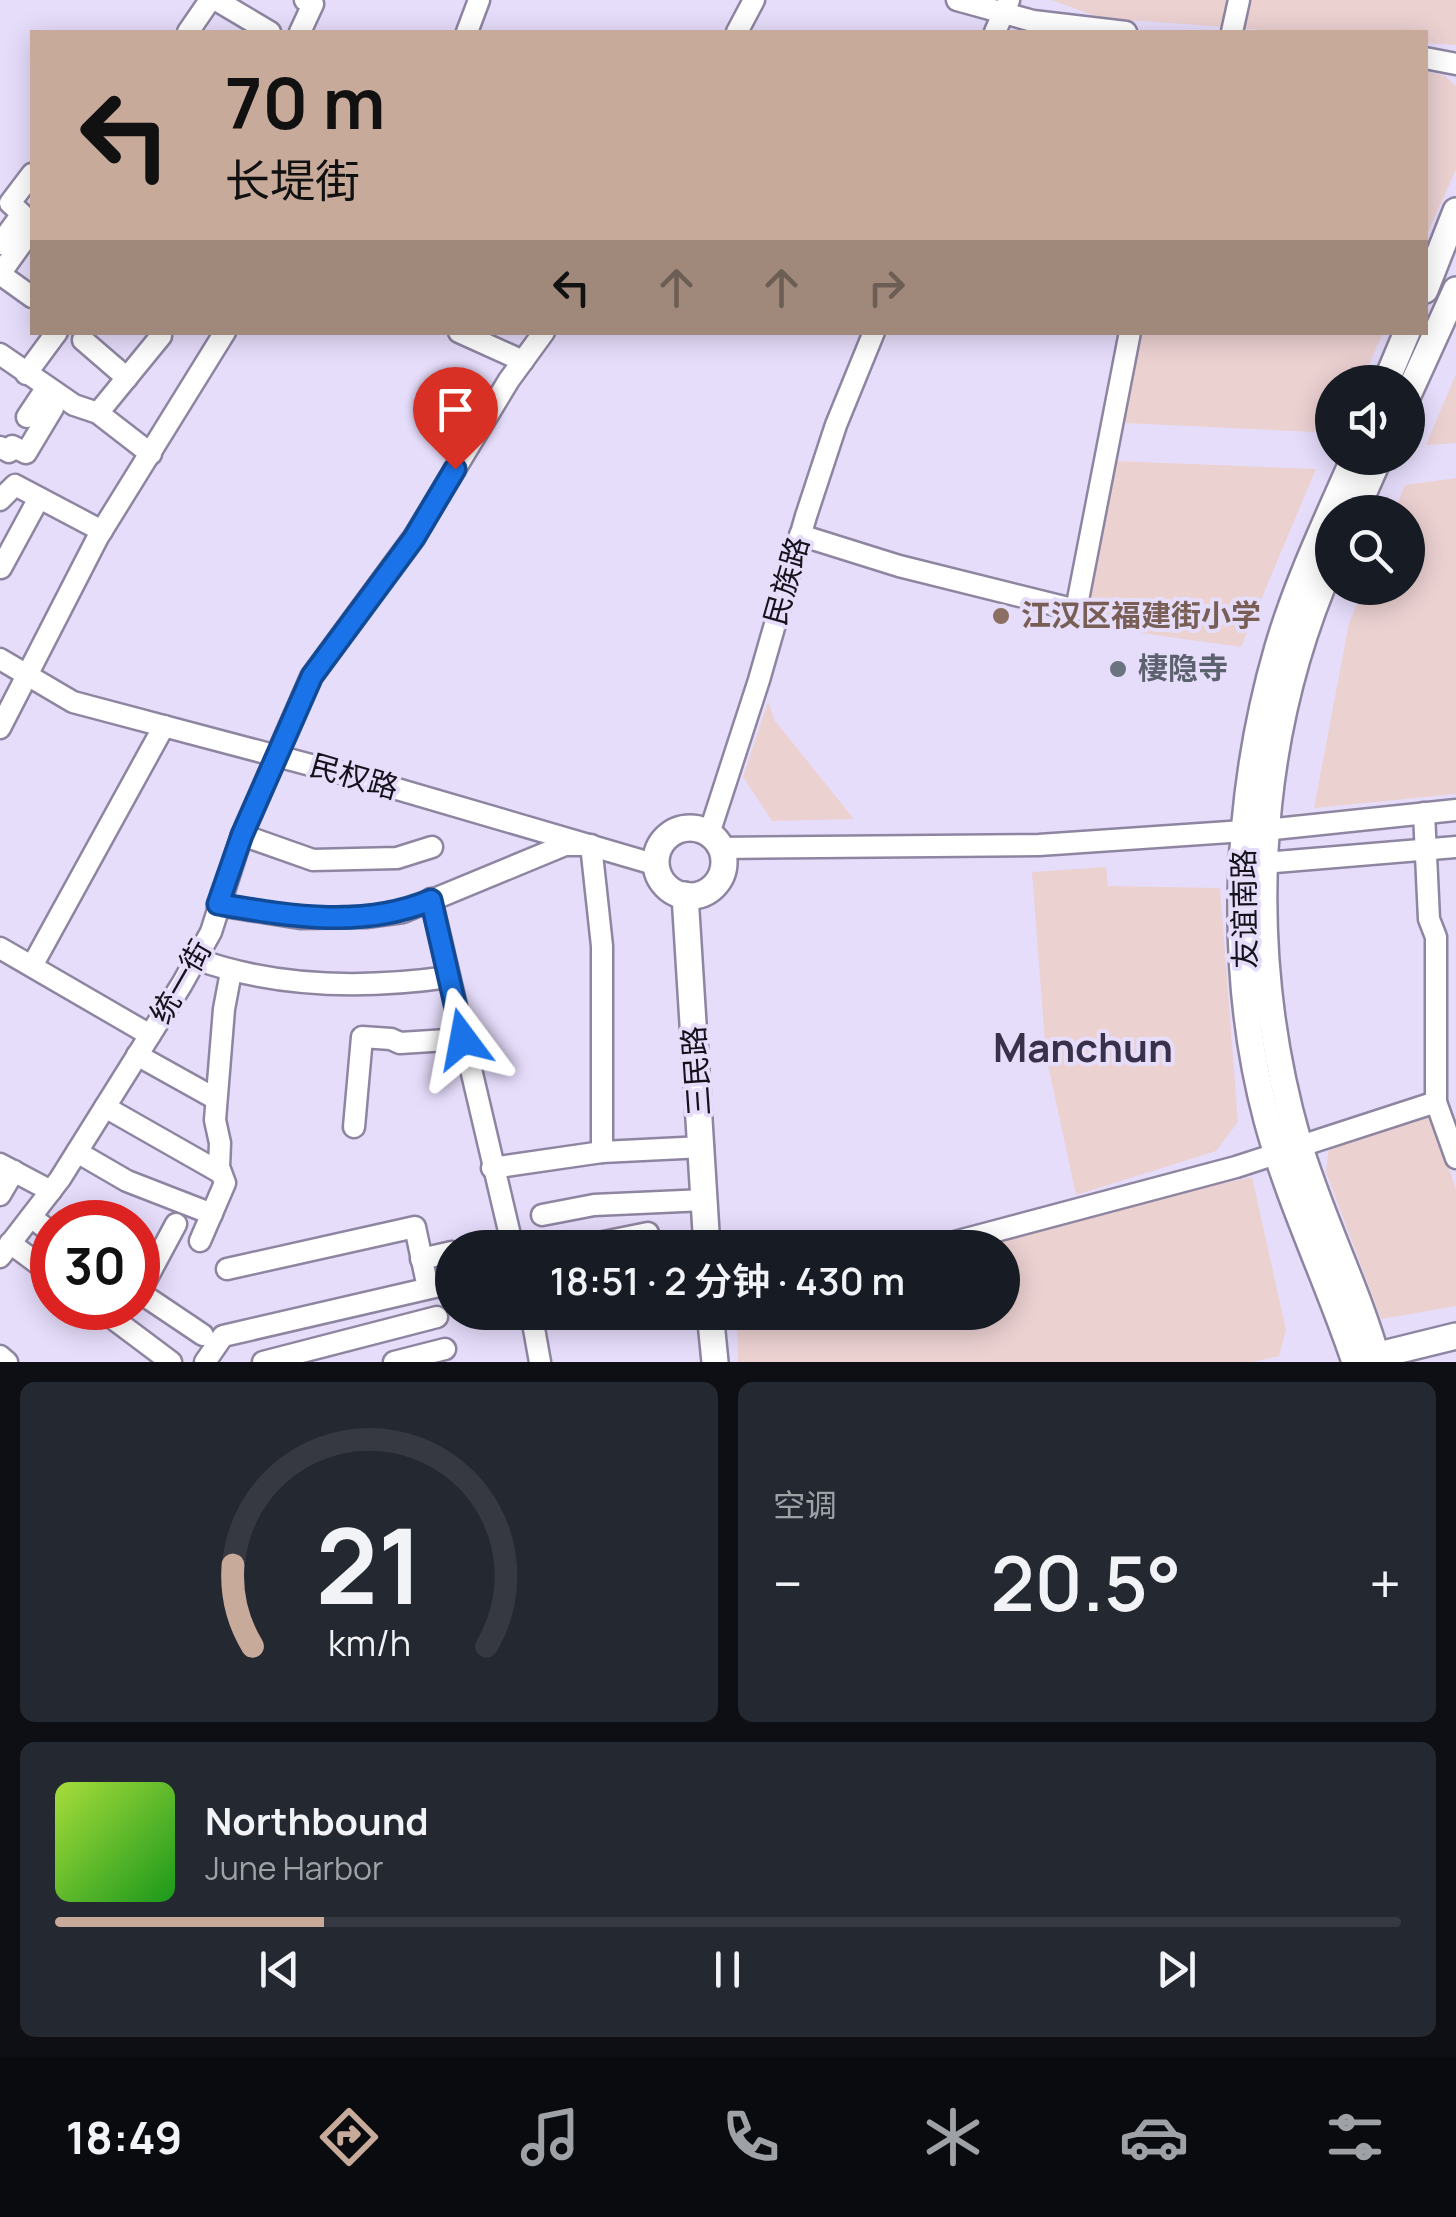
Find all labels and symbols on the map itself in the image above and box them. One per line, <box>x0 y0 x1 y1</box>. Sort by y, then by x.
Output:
pin <box>413 367 498 470</box>
street label: 民族路 <box>753 532 818 629</box>
place label: 江汉区福建街小学 <box>1021 594 1261 635</box>
marker: 江汉区福建街小学 <box>990 605 1012 627</box>
place label: 棲隐寺 <box>1138 647 1228 688</box>
marker: 棲隐寺 <box>1107 658 1129 680</box>
street label: 民权路 <box>306 743 403 808</box>
street label: 友谊南路 <box>1222 849 1265 969</box>
street label: 统一街 <box>139 932 220 1030</box>
position arrow <box>411 987 515 1091</box>
district label: Manchun <box>993 1019 1173 1074</box>
street label: 三民路 <box>672 1025 719 1117</box>
speed limit sign: 30 <box>30 1200 160 1330</box>

